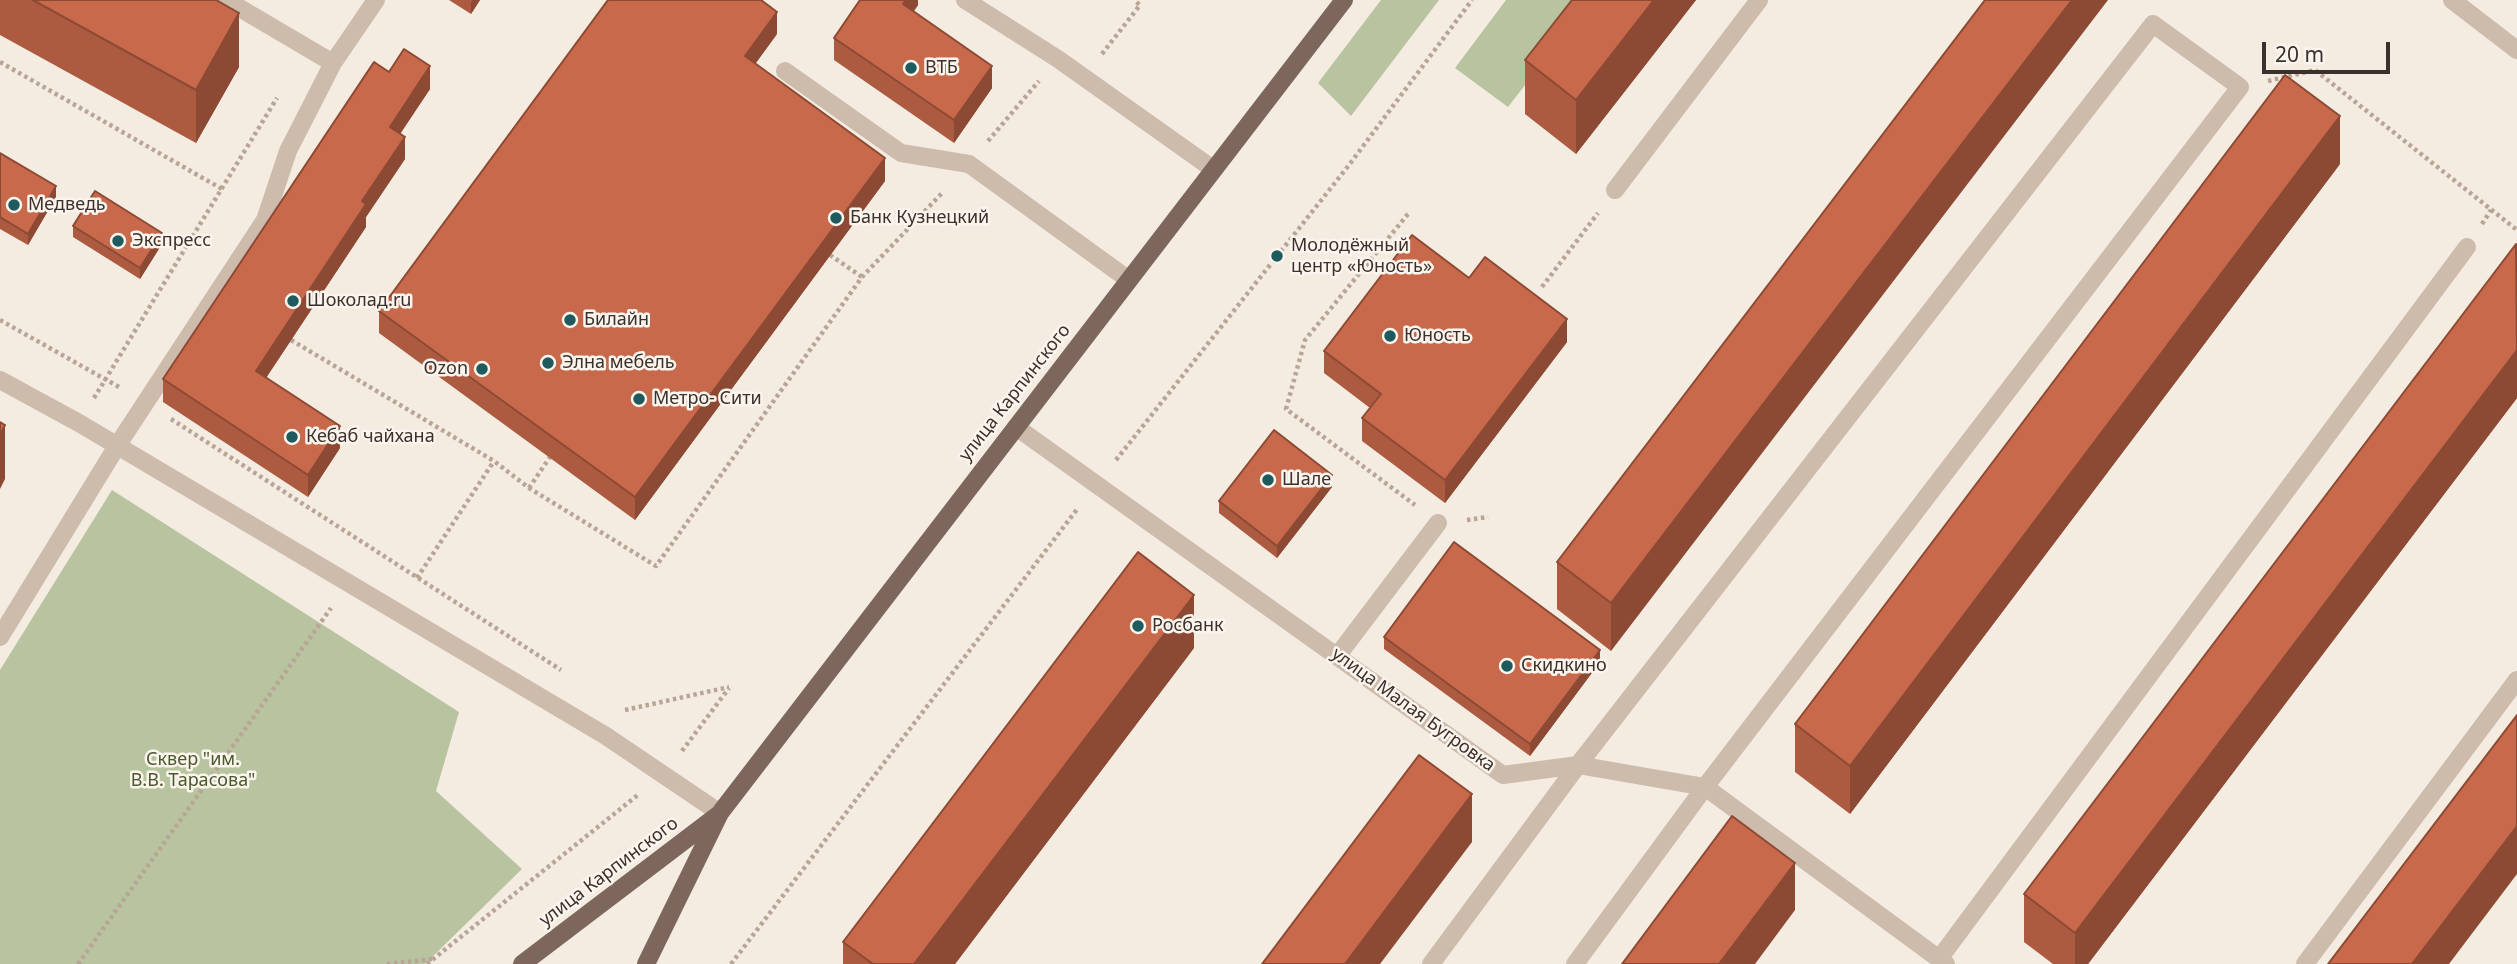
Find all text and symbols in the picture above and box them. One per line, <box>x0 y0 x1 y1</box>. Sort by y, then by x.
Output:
scale bar <box>2265 28 2393 72</box>
text: 20 m <box>2275 40 2324 68</box>
place label: ВТБ <box>925 57 958 79</box>
marker: ВТБ <box>903 60 919 76</box>
place label: Медведь <box>28 194 106 216</box>
marker: Медведь <box>6 197 22 213</box>
place label: Банк Кузнецкий <box>850 207 989 229</box>
marker: Банк Кузнецкий <box>828 210 844 226</box>
place label: Экспресс <box>132 230 211 252</box>
marker: Экспресс <box>110 233 126 249</box>
place label: Молодёжный центр «Юность» <box>1291 235 1432 278</box>
marker: Молодёжный центр «Юность» <box>1269 248 1285 264</box>
place label: Шоколад.ru <box>307 290 411 312</box>
marker: Шоколад.ru <box>285 293 301 309</box>
place label: Билайн <box>584 309 649 331</box>
marker: Билайн <box>562 312 578 328</box>
street label: улица Карпинского <box>955 320 1075 466</box>
place label: Юность <box>1404 325 1471 347</box>
marker: Юность <box>1382 328 1398 344</box>
place label: Элна мебель <box>562 352 675 374</box>
marker: Элна мебель <box>540 355 556 371</box>
place label: Ozon <box>423 358 468 380</box>
marker: Ozon <box>474 361 490 377</box>
place label: Метро- Сити <box>653 388 762 410</box>
marker: Метро- Сити <box>631 391 647 407</box>
place label: Кебаб чайхана <box>306 426 435 448</box>
marker: Кебаб чайхана <box>284 429 300 445</box>
place label: Шале <box>1282 469 1331 491</box>
marker: Шале <box>1260 472 1276 488</box>
place label: Росбанк <box>1152 615 1224 637</box>
marker: Росбанк <box>1130 618 1146 634</box>
street label: улица Малая Бугровка <box>1327 643 1499 777</box>
place label: Скидкино <box>1521 655 1607 677</box>
marker: Скидкино <box>1499 658 1515 674</box>
park label: Сквер "им. В.В. Тарасова" <box>131 749 255 792</box>
street label: улица Карпинского <box>535 813 683 931</box>

